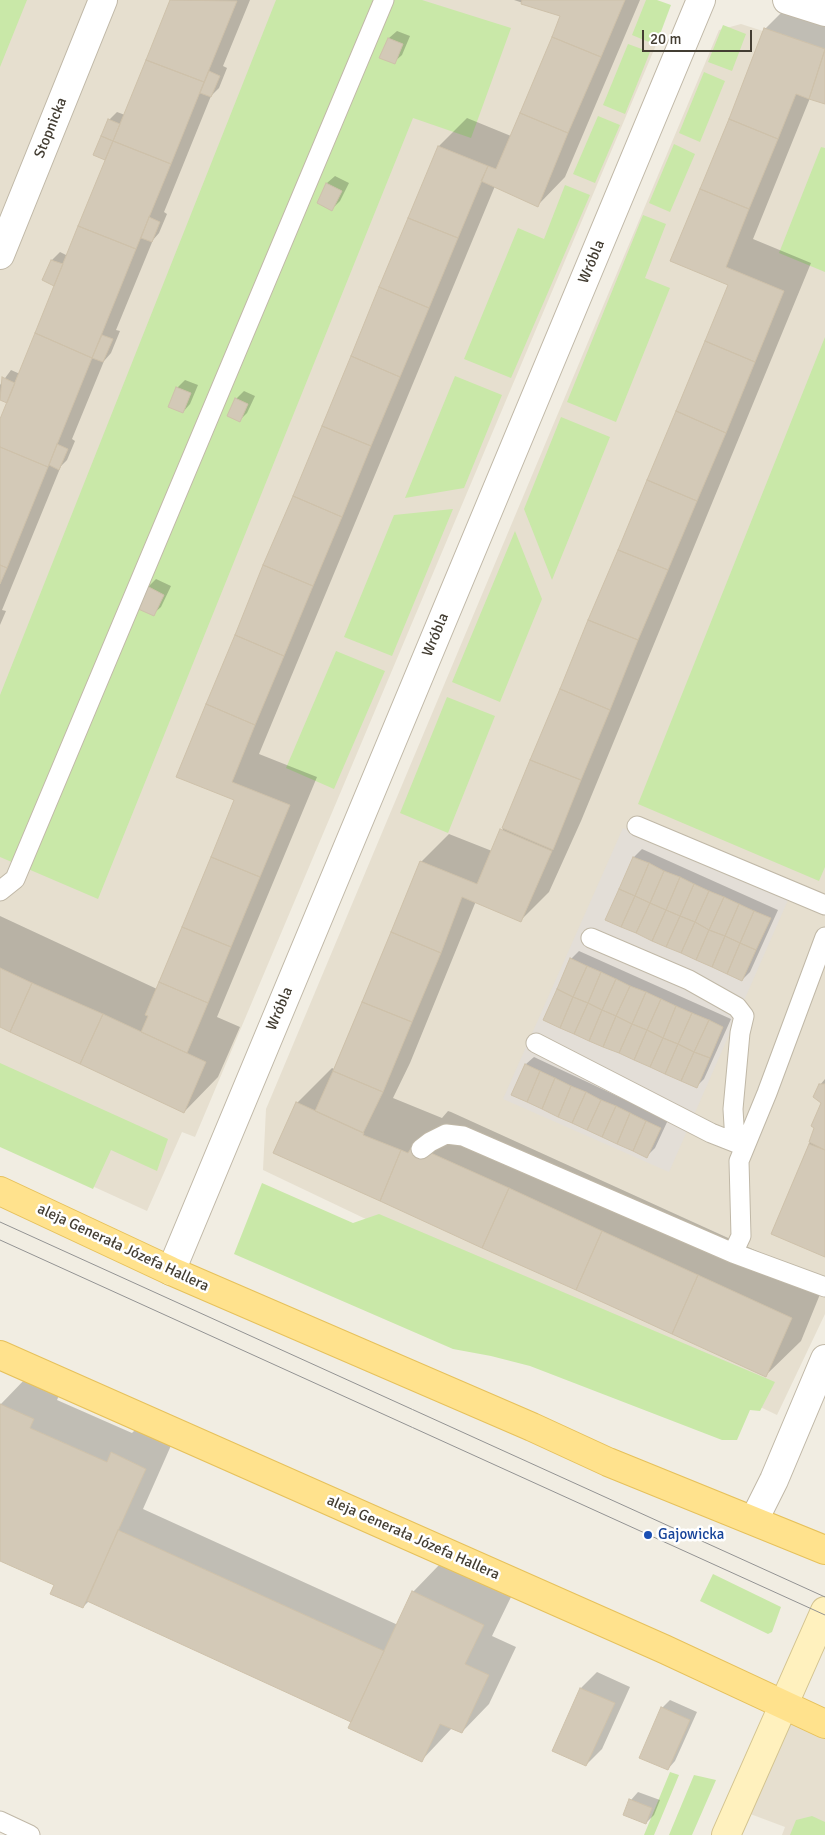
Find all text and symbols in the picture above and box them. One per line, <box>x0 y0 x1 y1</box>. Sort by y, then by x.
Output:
scale bar <box>645 20 755 52</box>
text: 20 m <box>650 30 681 48</box>
street label: Stopnicka <box>31 95 71 161</box>
street label: Wróbla <box>575 238 609 286</box>
street label: Wróbla <box>419 611 453 659</box>
street label: Wróbla <box>263 985 297 1033</box>
street label: aleja Generała Józefa Hallera <box>34 1200 212 1296</box>
street label: aleja Generała Józefa Hallera <box>324 1492 502 1584</box>
place label: Gajowicka <box>658 1526 724 1544</box>
marker: Gajowicka <box>642 1529 654 1541</box>

